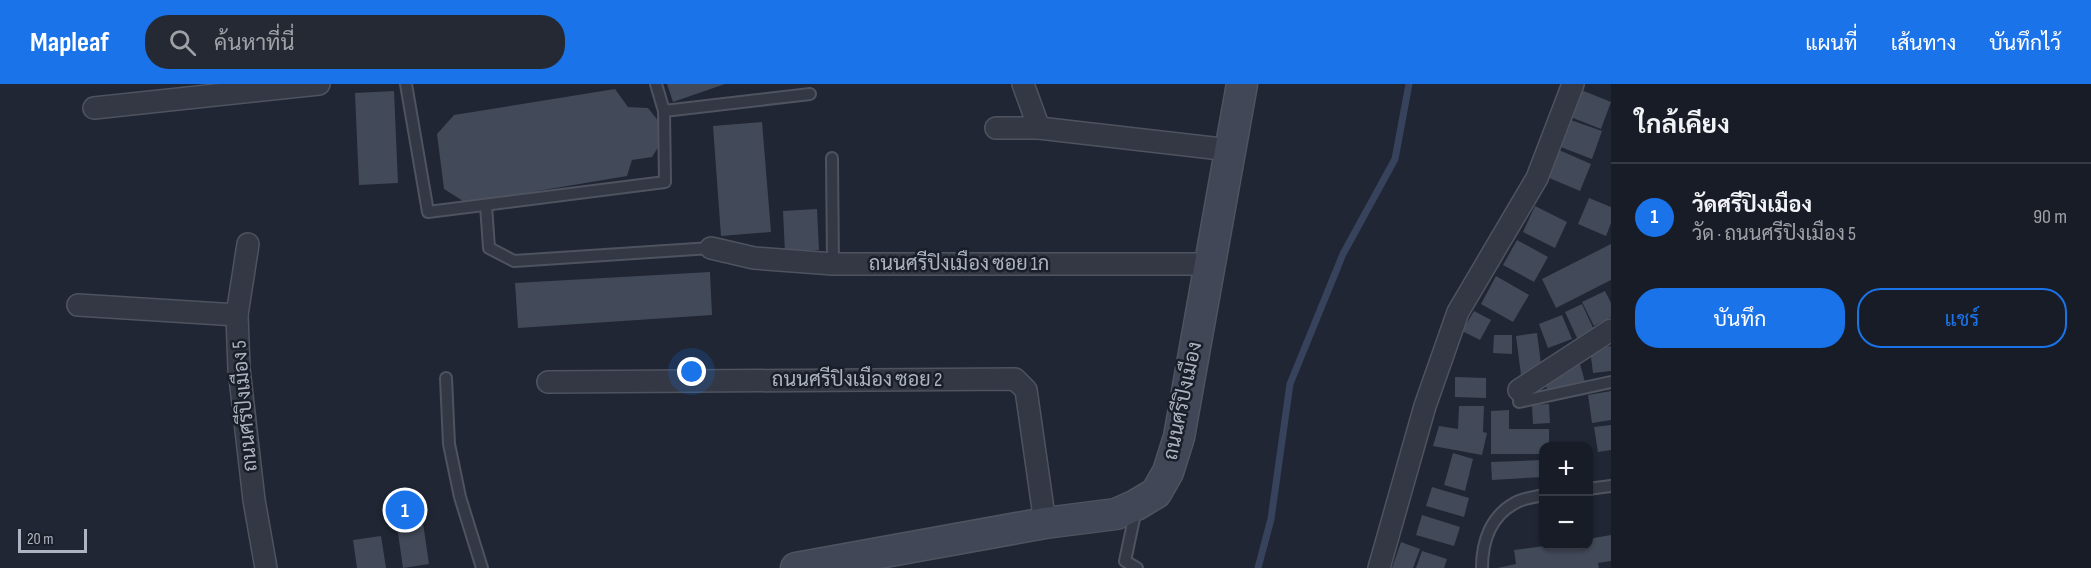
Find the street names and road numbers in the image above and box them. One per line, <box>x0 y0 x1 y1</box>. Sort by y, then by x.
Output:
street label: ถนนศรีปิงเมือง ซอย 1ก <box>869 249 1049 276</box>
street label: ถนนศรีปิงเมือง 5 <box>224 339 263 473</box>
street label: ถนนศรีปิงเมือง <box>1156 339 1207 462</box>
street label: ถนนศรีปิงเมือง ซอย 2 <box>772 365 942 392</box>

